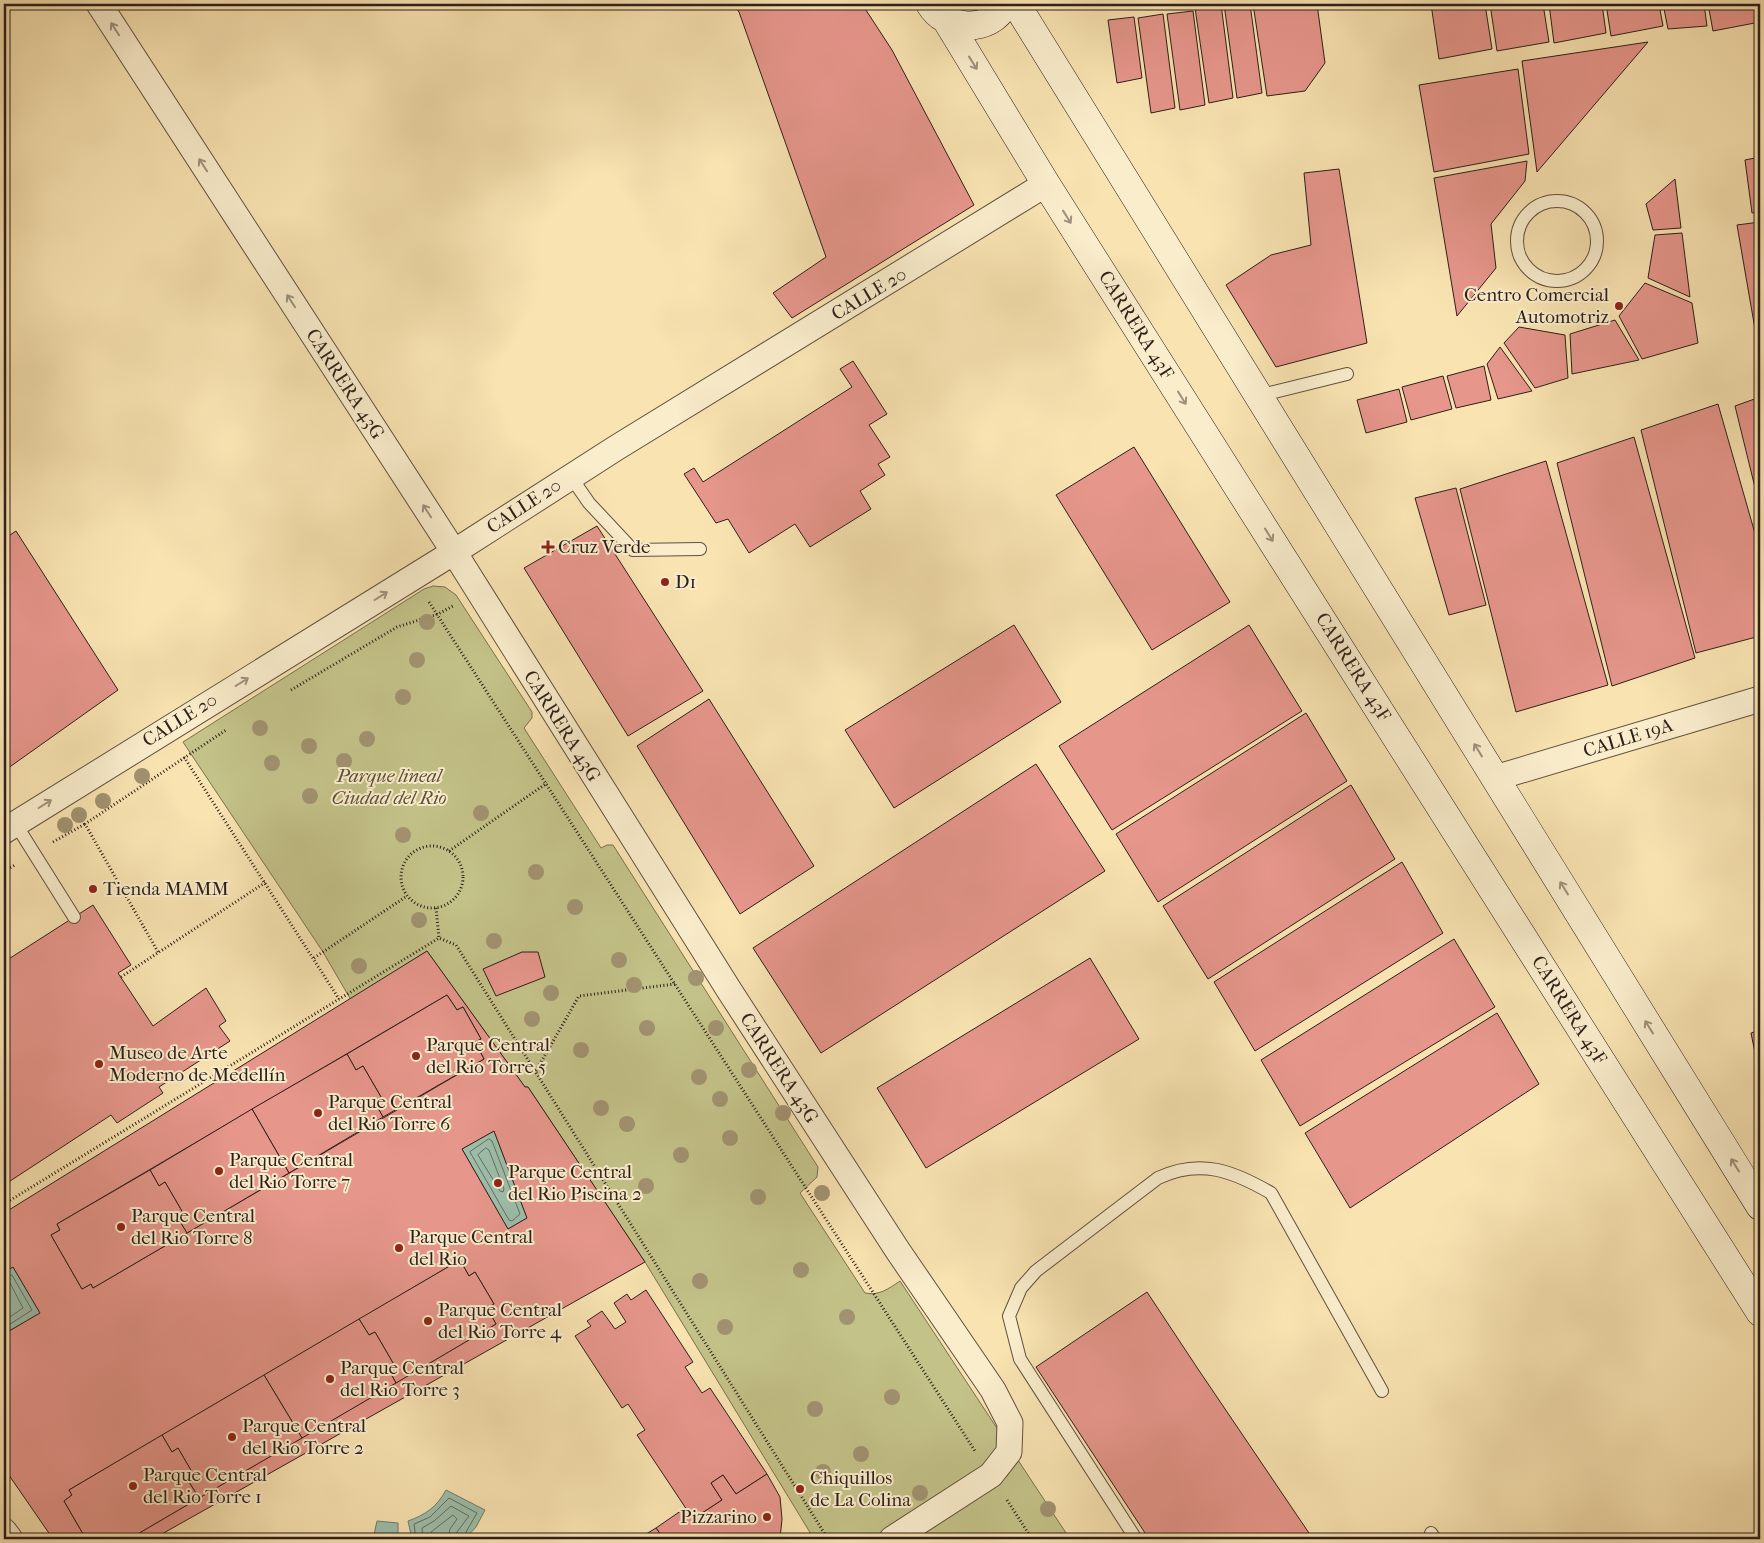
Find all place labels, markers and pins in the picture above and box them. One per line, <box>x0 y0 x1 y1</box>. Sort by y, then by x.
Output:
place label: Centro Comercial Automotriz <box>1464 284 1609 328</box>
marker: Centro Comercial Automotriz <box>1613 300 1625 312</box>
place label: Cruz Verde <box>558 536 650 558</box>
marker: Cruz Verde <box>542 541 554 553</box>
place label: D1 <box>675 571 696 593</box>
marker: D1 <box>659 576 671 588</box>
place label: Tienda MAMM <box>103 878 229 900</box>
marker: Tienda MAMM <box>87 883 99 895</box>
place label: Parque Central del Rio Torre 5 <box>426 1034 550 1078</box>
place label: Museo de Arte Moderno de Medellín <box>109 1042 285 1086</box>
marker: Parque Central del Rio Torre 5 <box>410 1050 422 1062</box>
marker: Museo de Arte Moderno de Medellín <box>93 1058 105 1070</box>
place label: Parque Central del Rio Torre 6 <box>328 1091 452 1135</box>
marker: Parque Central del Rio Torre 6 <box>312 1107 324 1119</box>
place label: Parque Central del Rio Torre 7 <box>229 1149 353 1193</box>
place label: Parque Central del Rio Piscina 2 <box>508 1161 642 1205</box>
marker: Parque Central del Rio Torre 7 <box>213 1165 225 1177</box>
marker: Parque Central del Rio Piscina 2 <box>492 1177 504 1189</box>
place label: Parque Central del Rio Torre 8 <box>131 1205 255 1249</box>
marker: Parque Central del Rio Torre 8 <box>115 1221 127 1233</box>
place label: Parque Central del Rio <box>409 1226 533 1270</box>
marker: Parque Central del Rio <box>393 1242 405 1254</box>
place label: Parque Central del Rio Torre 4 <box>438 1299 562 1343</box>
marker: Parque Central del Rio Torre 4 <box>422 1315 434 1327</box>
place label: Parque Central del Rio Torre 3 <box>340 1357 464 1401</box>
marker: Parque Central del Rio Torre 3 <box>324 1373 336 1385</box>
place label: Parque Central del Rio Torre 2 <box>242 1415 366 1459</box>
marker: Parque Central del Rio Torre 2 <box>226 1431 238 1443</box>
place label: Parque Central del Rio Torre 1 <box>143 1464 267 1508</box>
place label: Chiquillos de La Colina <box>810 1467 911 1511</box>
marker: Parque Central del Rio Torre 1 <box>127 1480 139 1492</box>
marker: Chiquillos de La Colina <box>794 1483 806 1495</box>
place label: Pizzarino <box>680 1506 757 1528</box>
marker: Pizzarino <box>761 1511 773 1523</box>

